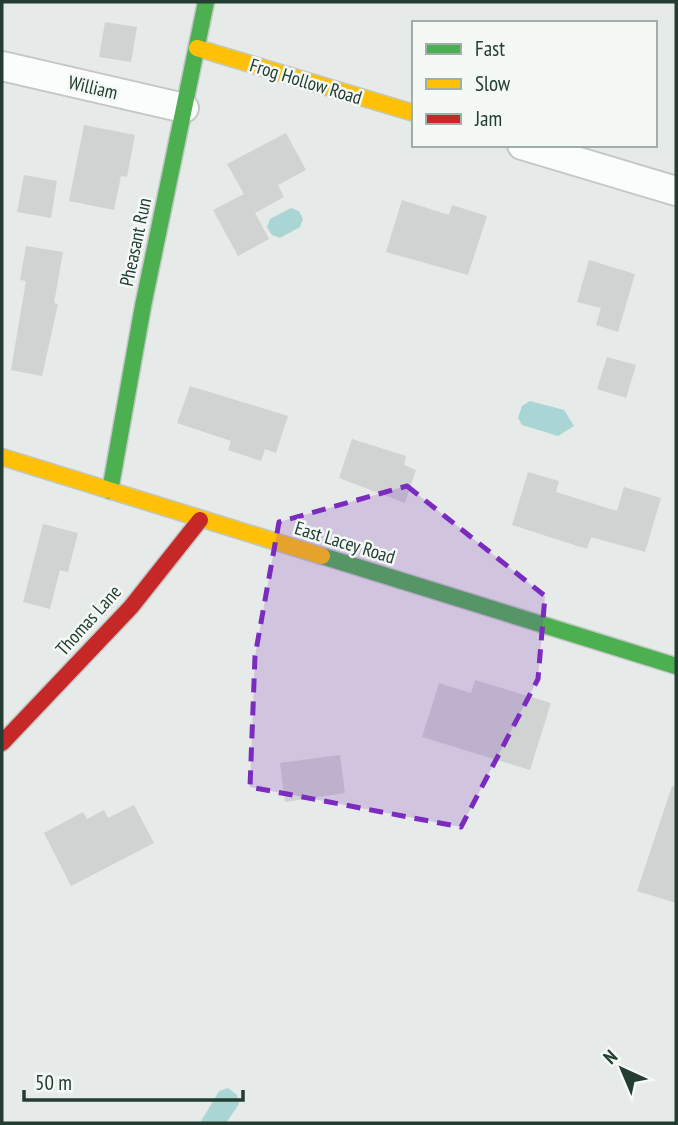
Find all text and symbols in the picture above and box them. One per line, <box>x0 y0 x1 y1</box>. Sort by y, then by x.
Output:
legend <box>412 21 657 147</box>
text: Fast <box>475 35 505 62</box>
street label: Frog Hollow Road <box>247 53 365 109</box>
street label: William <box>66 70 120 104</box>
text: Slow <box>475 70 511 97</box>
text: Jam <box>474 105 502 132</box>
street label: Pheasant Run <box>114 196 156 288</box>
street label: East Lacey Road <box>292 515 398 569</box>
street label: Thomas Lane <box>50 580 126 660</box>
north arrow <box>587 1034 657 1104</box>
text: N <box>598 1045 622 1069</box>
scale bar <box>24 1058 243 1102</box>
text: 50 m <box>35 1069 72 1096</box>

